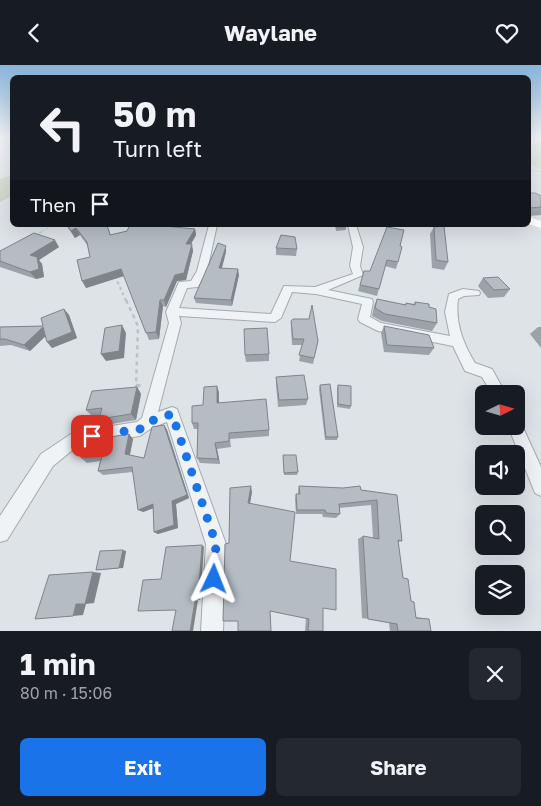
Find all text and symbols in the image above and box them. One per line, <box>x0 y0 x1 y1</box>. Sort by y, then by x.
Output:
icon: back <box>20 19 48 47</box>
text: Waylane <box>224 19 317 46</box>
icon: heart <box>493 19 521 47</box>
text: 50 m <box>113 93 196 135</box>
icon: left <box>30 95 95 160</box>
text: Turn left <box>113 135 202 162</box>
icon: arrive <box>86 190 114 218</box>
text: Then <box>30 193 76 216</box>
north arrow <box>475 385 525 435</box>
map controls <box>475 385 525 615</box>
pin <box>71 415 113 457</box>
icon: arrive <box>78 422 106 450</box>
button: sound <box>475 445 525 495</box>
button: search <box>475 505 525 555</box>
position arrow <box>187 552 239 604</box>
button: layers <box>475 565 525 615</box>
text: 1 min <box>20 646 96 682</box>
button: close <box>469 648 521 700</box>
text: 80 m · 15:06 <box>20 683 112 703</box>
button: Exit <box>20 738 266 796</box>
button: Share <box>276 738 521 796</box>

